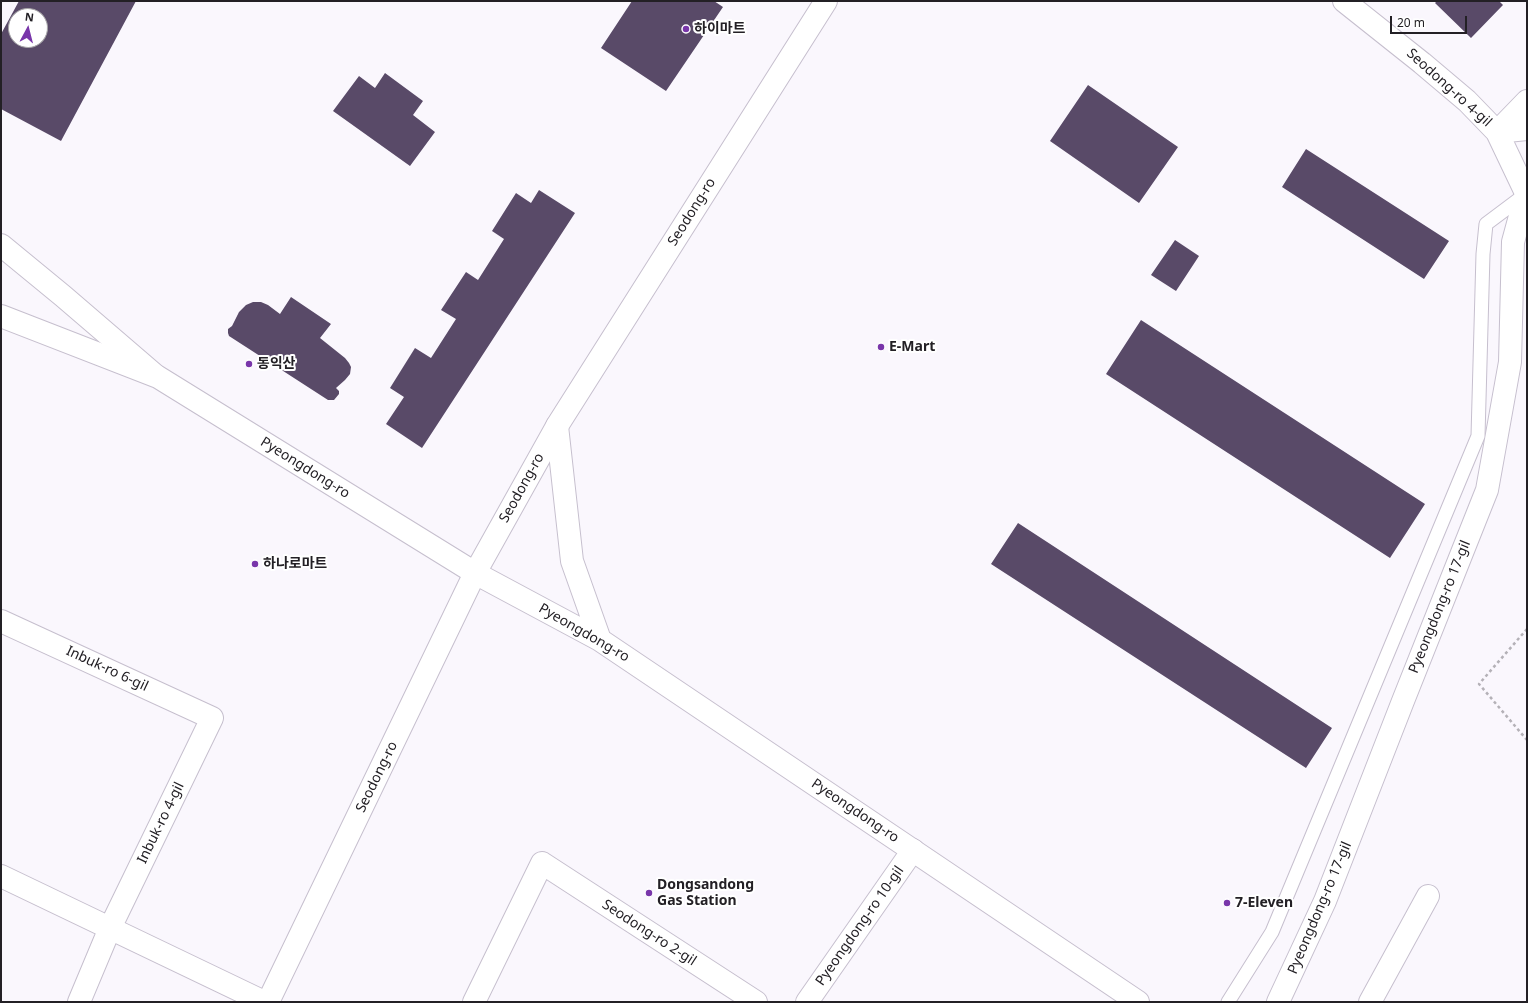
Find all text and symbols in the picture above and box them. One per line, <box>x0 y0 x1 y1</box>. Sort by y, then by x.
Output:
north arrow <box>8 8 48 48</box>
scale bar <box>1392 8 1469 34</box>
text: N <box>24 9 35 25</box>
text: 20 m <box>1397 14 1425 31</box>
place label: 하이마트 <box>694 21 746 37</box>
marker: 하이마트 <box>681 24 691 34</box>
street label: Seodong-ro 4-gil <box>1403 45 1495 131</box>
street label: Seodong-ro <box>665 175 719 249</box>
place label: E-Mart <box>889 339 935 355</box>
marker: E-Mart <box>876 342 886 352</box>
place label: 동익산 <box>257 356 296 372</box>
marker: 동익산 <box>244 359 254 369</box>
street label: Pyeongdong-ro <box>257 434 353 502</box>
street label: Seodong-ro <box>496 450 548 526</box>
street label: Pyeongdong-ro 17-gil <box>1406 538 1474 676</box>
place label: 하나로마트 <box>263 556 327 572</box>
marker: 하나로마트 <box>250 559 260 569</box>
street label: Pyeongdong-ro <box>536 600 632 666</box>
street label: Inbuk-ro 6-gil <box>63 643 151 695</box>
street label: Seodong-ro <box>353 739 401 815</box>
street label: Pyeongdong-ro <box>808 776 902 846</box>
street label: Inbuk-ro 4-gil <box>134 779 188 867</box>
street label: Pyeongdong-ro 17-gil <box>1285 839 1355 977</box>
street label: Pyeongdong-ro 10-gil <box>812 863 908 989</box>
place label: Dongsandong Gas Station <box>657 877 754 910</box>
marker: Dongsandong Gas Station <box>644 888 654 898</box>
place label: 7-Eleven <box>1235 895 1293 911</box>
street label: Seodong-ro 2-gil <box>599 896 699 970</box>
marker: 7-Eleven <box>1222 898 1232 908</box>

